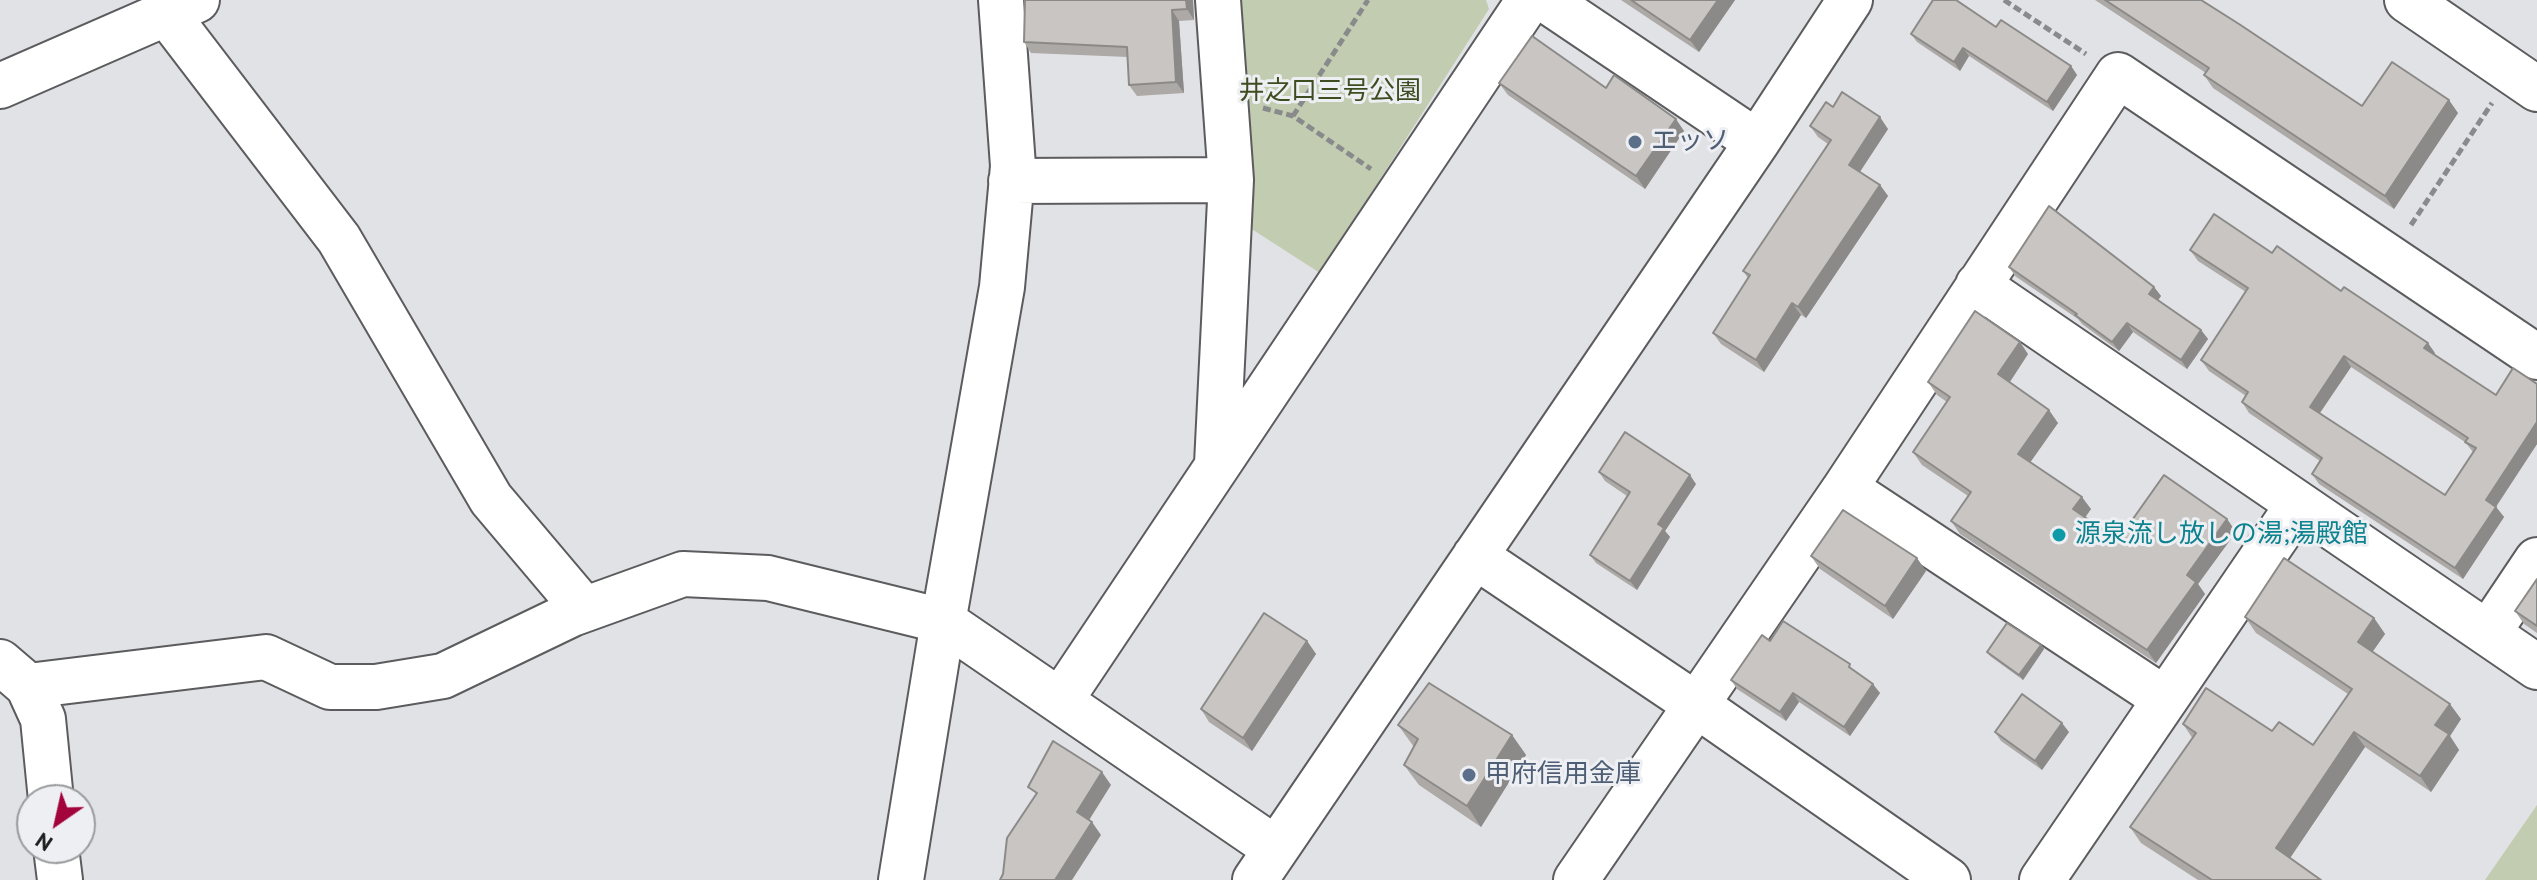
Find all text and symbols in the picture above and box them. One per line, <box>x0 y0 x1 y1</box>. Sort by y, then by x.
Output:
park label: 井之口三号公園 <box>1239 76 1421 108</box>
place label: エッソ <box>1651 126 1729 158</box>
marker: エッソ <box>1626 133 1644 151</box>
place label: 源泉流し放しの湯;湯殿館 <box>2075 519 2368 551</box>
marker: 源泉流し放しの湯;湯殿館 <box>2050 526 2068 544</box>
place label: 甲府信用金庫 <box>1485 759 1641 791</box>
marker: 甲府信用金庫 <box>1460 766 1478 784</box>
north arrow <box>16 784 96 864</box>
text: N <box>30 827 58 858</box>

